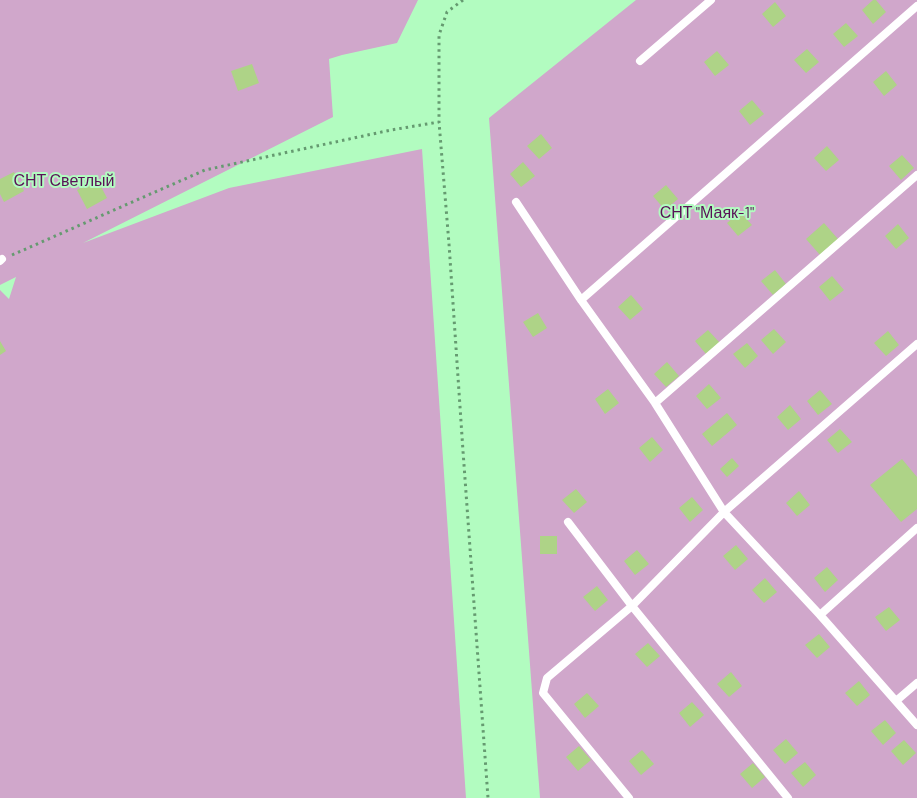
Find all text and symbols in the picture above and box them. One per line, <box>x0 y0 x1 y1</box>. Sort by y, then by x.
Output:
park label: СНТ Светлый <box>13 171 115 191</box>
park label: СНТ "Маяк-1" <box>660 203 754 223</box>

